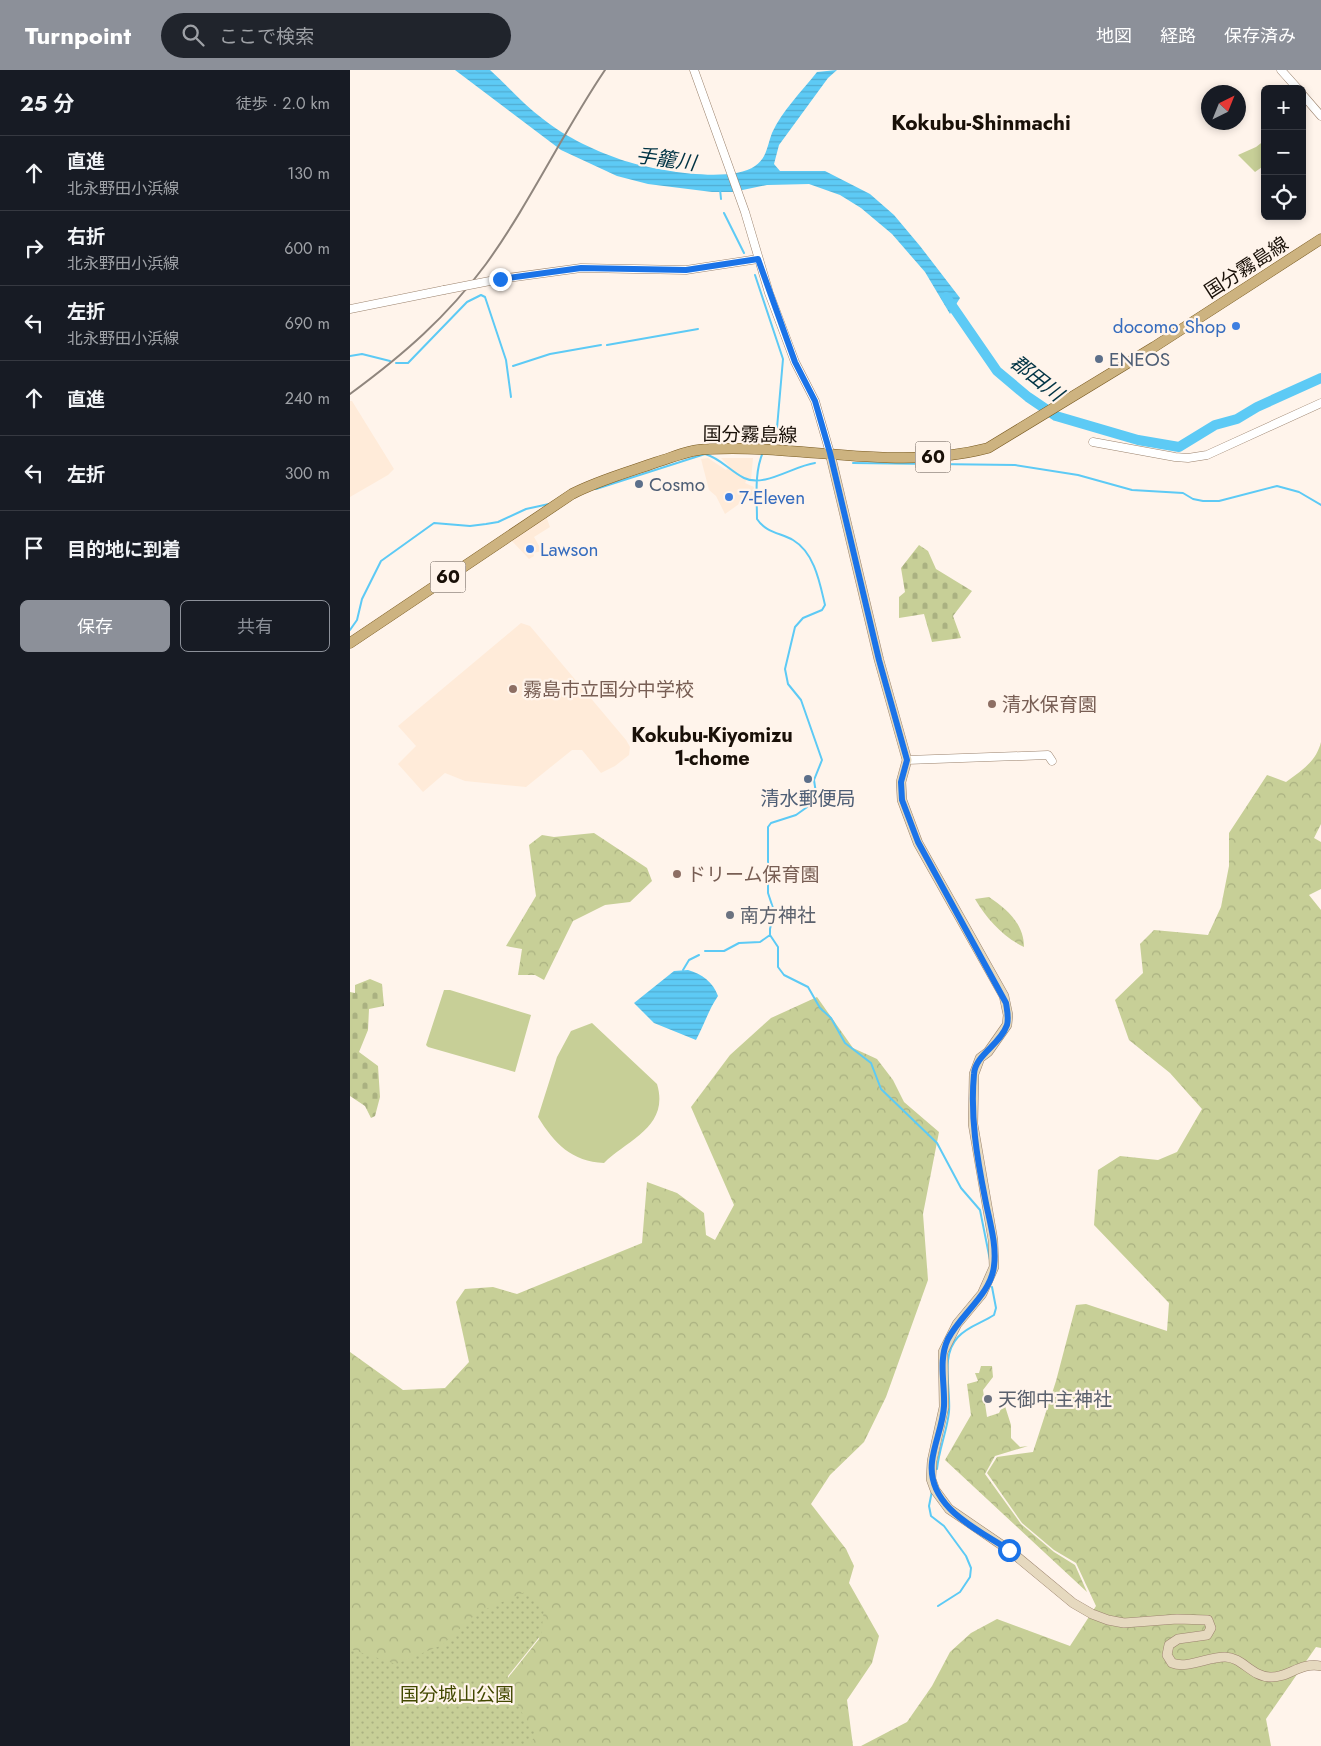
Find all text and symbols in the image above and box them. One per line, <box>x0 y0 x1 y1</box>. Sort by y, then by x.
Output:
search box <box>161 13 511 58</box>
text: Turnpoint <box>25 18 131 53</box>
icon: search <box>179 21 207 49</box>
text: ここで検索 <box>219 23 314 50</box>
text: 地図 <box>1096 23 1132 49</box>
text: 経路 <box>1160 23 1196 49</box>
text: 保存済み <box>1224 23 1296 49</box>
north arrow <box>1201 85 1246 130</box>
map controls <box>1261 85 1306 220</box>
button: + <box>1261 85 1306 130</box>
text: 25 分 <box>20 89 75 119</box>
text: 徒歩 · 2.0 km <box>236 92 330 115</box>
district label: Kokubu-Shinmachi <box>891 108 1071 138</box>
button: − <box>1261 130 1306 175</box>
water label: 手籠川 <box>634 141 700 178</box>
text: 直進 <box>67 148 105 175</box>
icon: ahead <box>20 159 48 187</box>
text: 130 m <box>287 162 330 185</box>
button: locate <box>1261 175 1306 220</box>
text: 北永野田小浜線 <box>67 177 179 200</box>
text: 右折 <box>67 223 105 250</box>
street label: 国分霧島線 <box>1199 230 1293 305</box>
icon: right <box>20 234 48 262</box>
text: 600 m <box>284 237 330 260</box>
text: 北永野田小浜線 <box>67 252 179 275</box>
route end <box>489 268 512 291</box>
text: 左折 <box>67 298 105 325</box>
icon: left <box>20 309 48 337</box>
text: 690 m <box>285 312 330 335</box>
place label: docomo Shop <box>1113 313 1226 340</box>
marker: docomo Shop <box>1230 320 1242 332</box>
text: 北永野田小浜線 <box>67 327 179 350</box>
place label: ENEOS <box>1109 346 1170 373</box>
water label: 郡田川 <box>1004 348 1071 410</box>
marker: ENEOS <box>1093 353 1105 365</box>
icon: ahead <box>20 384 48 412</box>
text: 直進 <box>67 386 105 413</box>
text: 240 m <box>285 387 330 410</box>
street label: 国分霧島線 <box>702 420 798 449</box>
road number: 60 <box>916 442 950 472</box>
icon: left <box>20 459 48 487</box>
text: 左折 <box>67 461 105 488</box>
text: 300 m <box>285 462 330 485</box>
place label: Cosmo <box>649 471 705 498</box>
marker: Cosmo <box>633 478 645 490</box>
place label: 7-Eleven <box>739 484 805 511</box>
marker: 7-Eleven <box>723 491 735 503</box>
icon: arrive <box>20 534 48 562</box>
text: 目的地に到着 <box>67 536 181 563</box>
place label: Lawson <box>540 536 599 563</box>
marker: Lawson <box>524 543 536 555</box>
road number: 60 <box>430 562 466 592</box>
button: 保存 <box>20 600 170 652</box>
button: 共有 <box>180 600 330 652</box>
place label: 霧島市立国分中学校 <box>523 676 694 703</box>
marker: 霧島市立国分中学校 <box>507 683 519 695</box>
place label: 清水保育園 <box>1002 691 1097 718</box>
marker: 清水保育園 <box>986 698 998 710</box>
district label: Kokubu-Kiyomizu 1-chome <box>631 721 793 773</box>
marker: 清水郵便局 <box>802 773 814 785</box>
place label: 清水郵便局 <box>760 785 856 812</box>
place label: ドリーム保育園 <box>687 861 819 888</box>
marker: ドリーム保育園 <box>671 868 683 880</box>
place label: 南方神社 <box>740 902 816 929</box>
marker: 南方神社 <box>724 909 736 921</box>
place label: 天御中主神社 <box>998 1386 1112 1413</box>
marker: 天御中主神社 <box>982 1393 994 1405</box>
route start <box>998 1539 1021 1562</box>
park label: 国分城山公園 <box>400 1681 514 1708</box>

